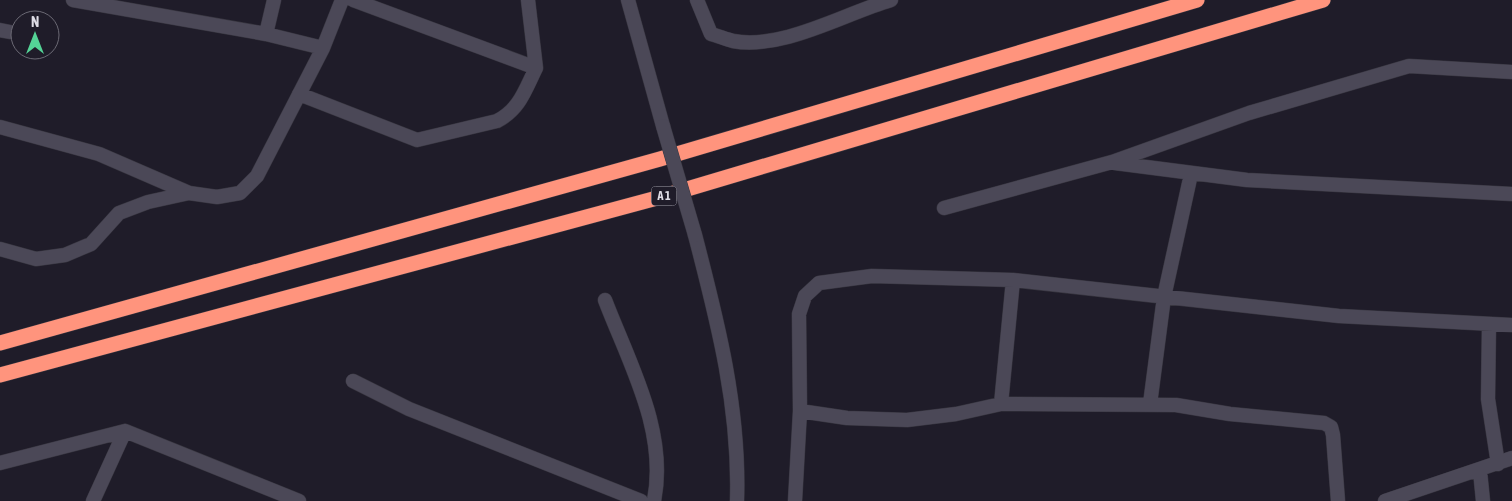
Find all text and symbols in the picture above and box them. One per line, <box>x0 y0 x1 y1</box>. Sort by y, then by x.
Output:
north arrow <box>10 10 60 60</box>
text: N <box>31 14 39 30</box>
road number: A 1 <box>652 187 676 206</box>

